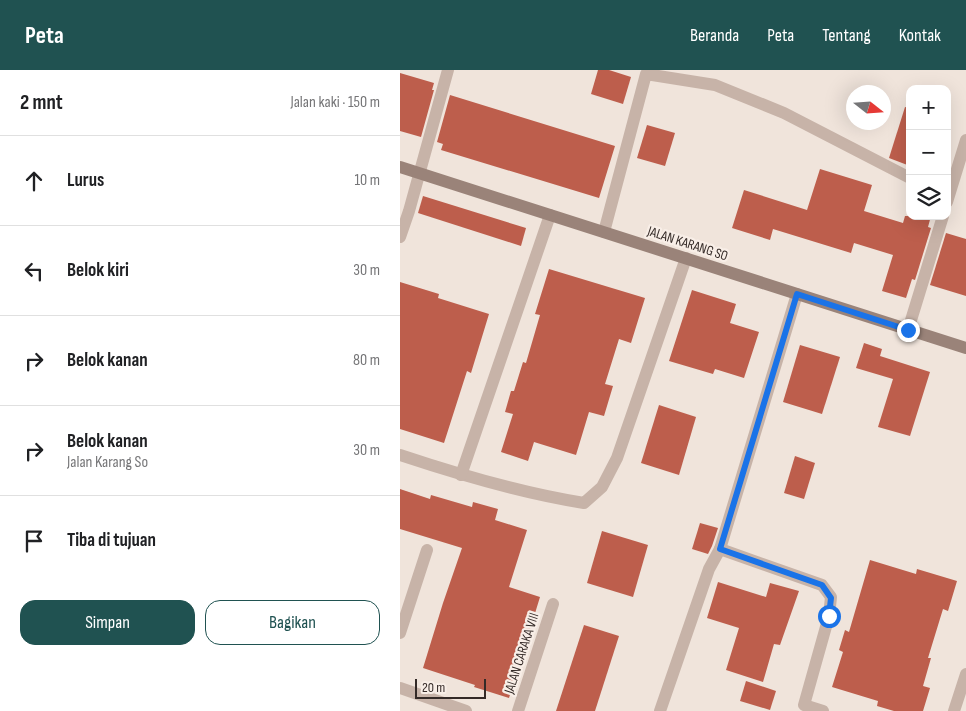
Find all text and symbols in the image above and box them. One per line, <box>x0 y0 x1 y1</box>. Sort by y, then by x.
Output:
text: Peta <box>25 21 64 50</box>
text: Beranda <box>690 25 739 46</box>
text: Peta <box>767 25 794 46</box>
text: Tentang <box>822 25 871 46</box>
text: Kontak <box>899 25 941 46</box>
north arrow <box>846 85 891 130</box>
map controls <box>906 85 951 220</box>
button: + <box>906 85 951 130</box>
text: 2 mnt <box>20 90 63 115</box>
text: Jalan kaki · 150 m <box>290 93 380 112</box>
button: − <box>906 130 951 175</box>
icon: ahead <box>20 167 48 195</box>
text: Lurus <box>67 169 104 192</box>
text: 10 m <box>354 171 380 190</box>
button: layers <box>906 175 951 220</box>
street label: JALAN KARANG SO <box>645 222 730 264</box>
icon: left <box>20 257 48 285</box>
text: Belok kiri <box>67 259 129 282</box>
text: 30 m <box>353 261 380 280</box>
route end <box>897 319 920 342</box>
icon: right <box>20 347 48 375</box>
text: Belok kanan <box>67 349 148 372</box>
text: 80 m <box>353 351 380 370</box>
text: Belok kanan <box>67 430 148 453</box>
icon: right <box>20 437 48 465</box>
text: 30 m <box>353 441 380 460</box>
text: Jalan Karang So <box>67 453 148 472</box>
icon: arrive <box>20 527 48 555</box>
text: Tiba di tujuan <box>67 529 156 552</box>
button: Simpan <box>20 600 195 645</box>
button: Bagikan <box>205 600 380 645</box>
route start <box>818 605 841 628</box>
street label: JALAN CARAKA VIII <box>500 611 543 697</box>
scale bar <box>415 676 486 699</box>
text: 20 m <box>422 679 445 696</box>

